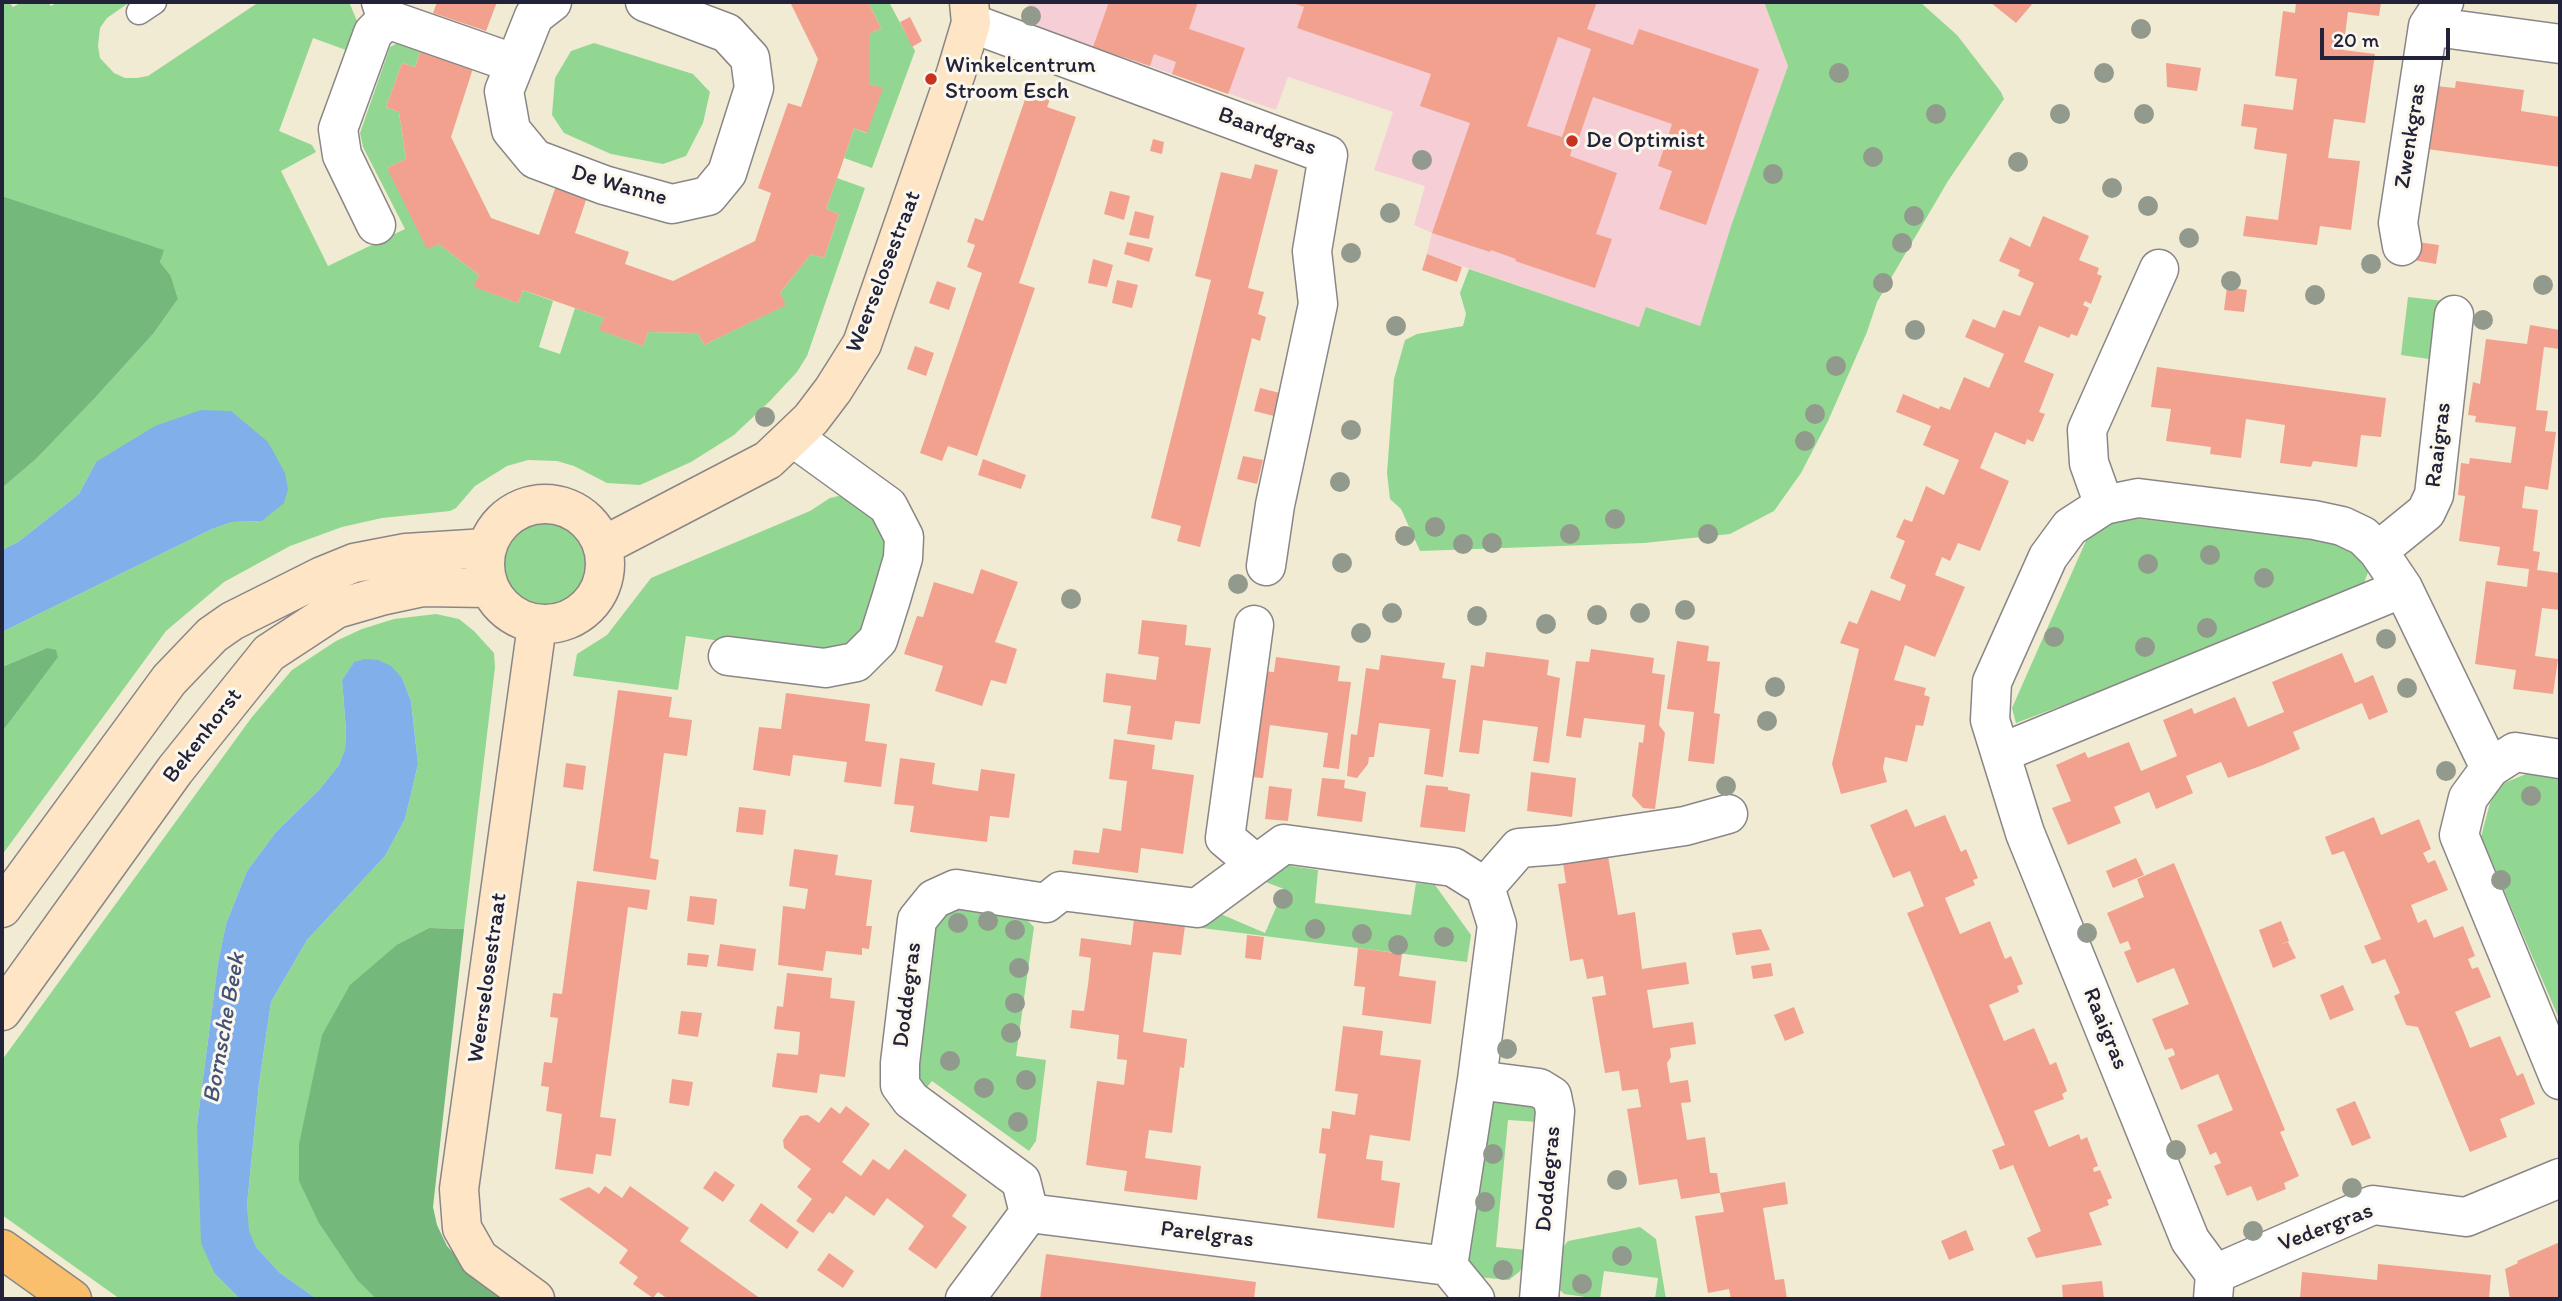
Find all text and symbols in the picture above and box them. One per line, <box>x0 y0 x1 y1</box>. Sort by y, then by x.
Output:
scale bar <box>2324 14 2454 58</box>
text: 20 m <box>2333 27 2379 52</box>
place label: Winkelcentrum Stroom Esch <box>945 52 1096 106</box>
marker: Winkelcentrum Stroom Esch <box>923 71 939 87</box>
street label: Zwenkgras <box>2389 82 2433 190</box>
street label: Baardgras <box>1214 101 1320 163</box>
place label: De Optimist <box>1586 127 1705 155</box>
marker: De Optimist <box>1564 133 1580 149</box>
street label: De Wanne <box>568 159 670 213</box>
street label: Weerselosestraat <box>840 187 928 357</box>
street label: Raaigras <box>2420 401 2458 489</box>
street label: Bekenhorst <box>157 683 249 789</box>
street label: Weerselosestraat <box>462 891 514 1065</box>
street label: Doddegras <box>888 941 928 1049</box>
water label: Bornsche Beek <box>198 951 252 1105</box>
street label: Raaigras <box>2076 984 2134 1074</box>
street label: Doddegras <box>1531 1125 1567 1233</box>
street label: Vedergras <box>2275 1197 2377 1259</box>
street label: Parelgras <box>1159 1216 1255 1254</box>

